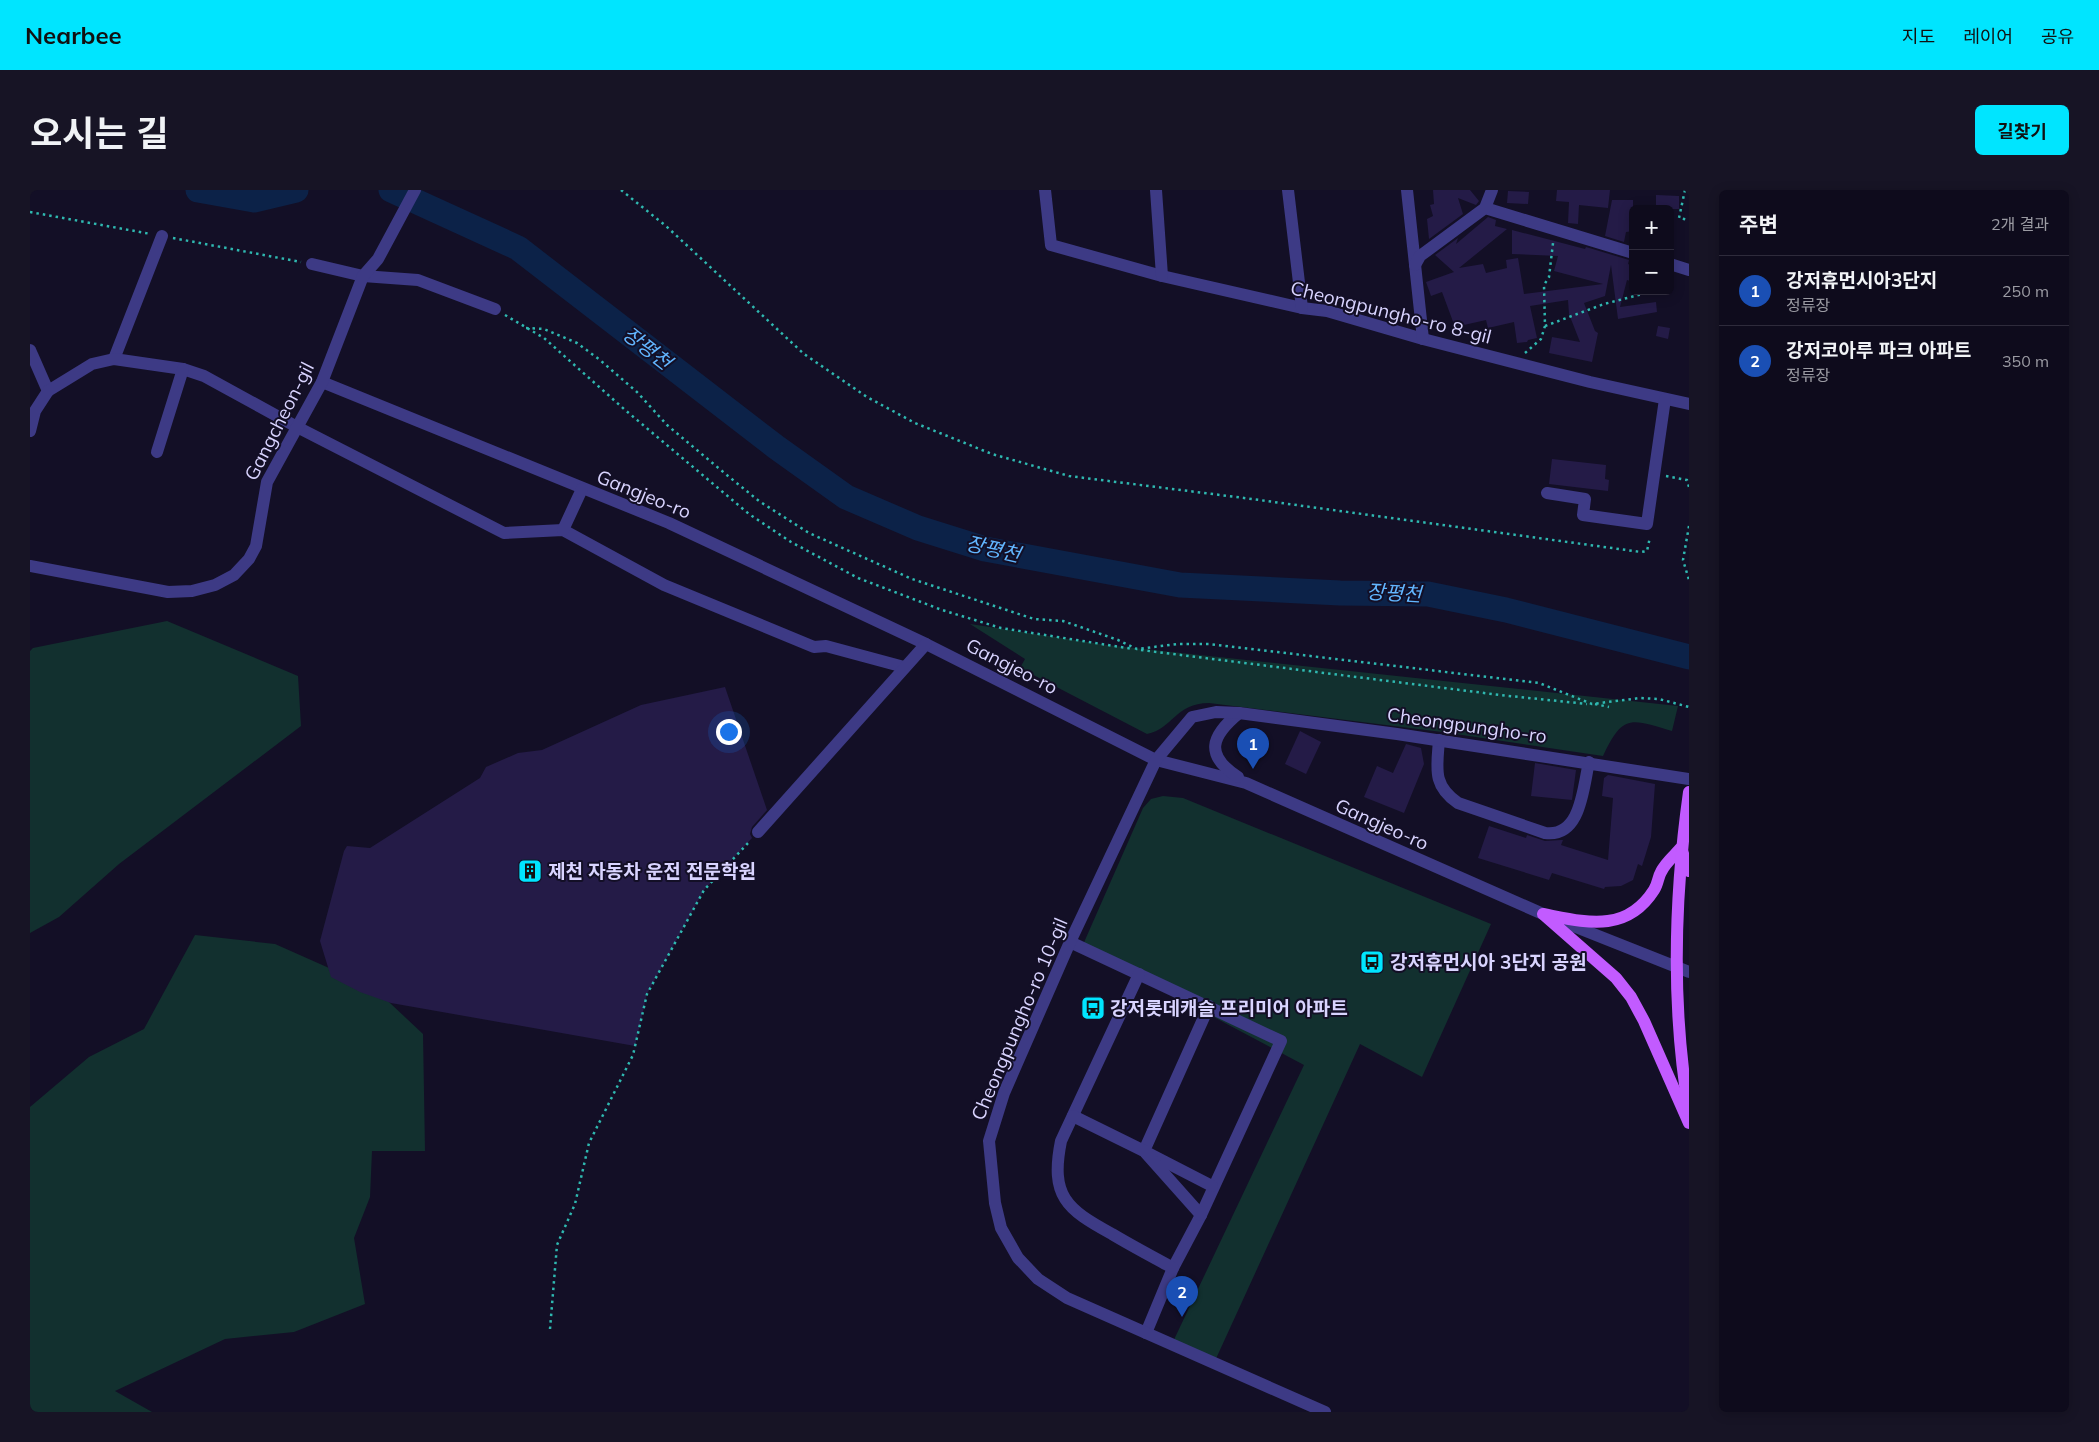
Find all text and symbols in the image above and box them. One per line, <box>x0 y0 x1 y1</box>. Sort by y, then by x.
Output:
text: Nearbee <box>25 20 122 50</box>
text: 지도 <box>1902 25 1935 48</box>
text: 레이어 <box>1963 25 2013 48</box>
text: 공유 <box>2041 25 2074 48</box>
button: 길찾기 <box>1975 105 2069 155</box>
text: 오시는 길 <box>30 111 168 155</box>
map controls <box>1629 205 1674 295</box>
button: + <box>1629 205 1674 250</box>
text: 주변 <box>1739 211 1778 237</box>
text: 2개 결과 <box>1991 214 2049 234</box>
button: − <box>1629 250 1674 295</box>
text: 강저휴먼시아3단지 <box>1786 268 1937 292</box>
street label: Cheongpungho-ro 8-gil <box>1288 275 1494 349</box>
text: 1 <box>1750 281 1760 301</box>
text: 250 m <box>2002 281 2049 301</box>
text: 정류장 <box>1786 295 1830 315</box>
water label: 장평천 <box>618 321 679 376</box>
text: 강저코아루 파크 아파트 <box>1786 338 1971 362</box>
text: 2 <box>1750 351 1760 371</box>
text: 350 m <box>2002 351 2049 371</box>
street label: Gangcheon-gil <box>239 358 319 484</box>
text: 정류장 <box>1786 365 1830 385</box>
street label: Gangjeo-ro <box>593 464 695 524</box>
water label: 장평천 <box>963 530 1025 567</box>
water label: 장평천 <box>1366 579 1425 607</box>
street label: Gangjeo-ro <box>962 633 1062 699</box>
street label: Cheongpungho-ro <box>1386 702 1548 748</box>
your location <box>716 719 742 745</box>
pin: 1 <box>1237 728 1269 769</box>
street label: Gangjeo-ro <box>1332 793 1432 855</box>
building icon: 제천 자동차 운전 전문학원 <box>517 858 543 884</box>
place label: 제천 자동차 운전 전문학원 <box>548 859 756 883</box>
street label: Cheongpungho-ro 10-gil <box>965 914 1073 1124</box>
bus stop icon: 강저휴먼시아 3단지 공원 <box>1359 949 1385 975</box>
place label: 강저휴먼시아 3단지 공원 <box>1390 950 1587 974</box>
bus stop icon: 강저롯데캐슬 프리미어 아파트 <box>1080 995 1106 1021</box>
place label: 강저롯데캐슬 프리미어 아파트 <box>1110 996 1348 1020</box>
pin: 2 <box>1166 1276 1198 1317</box>

